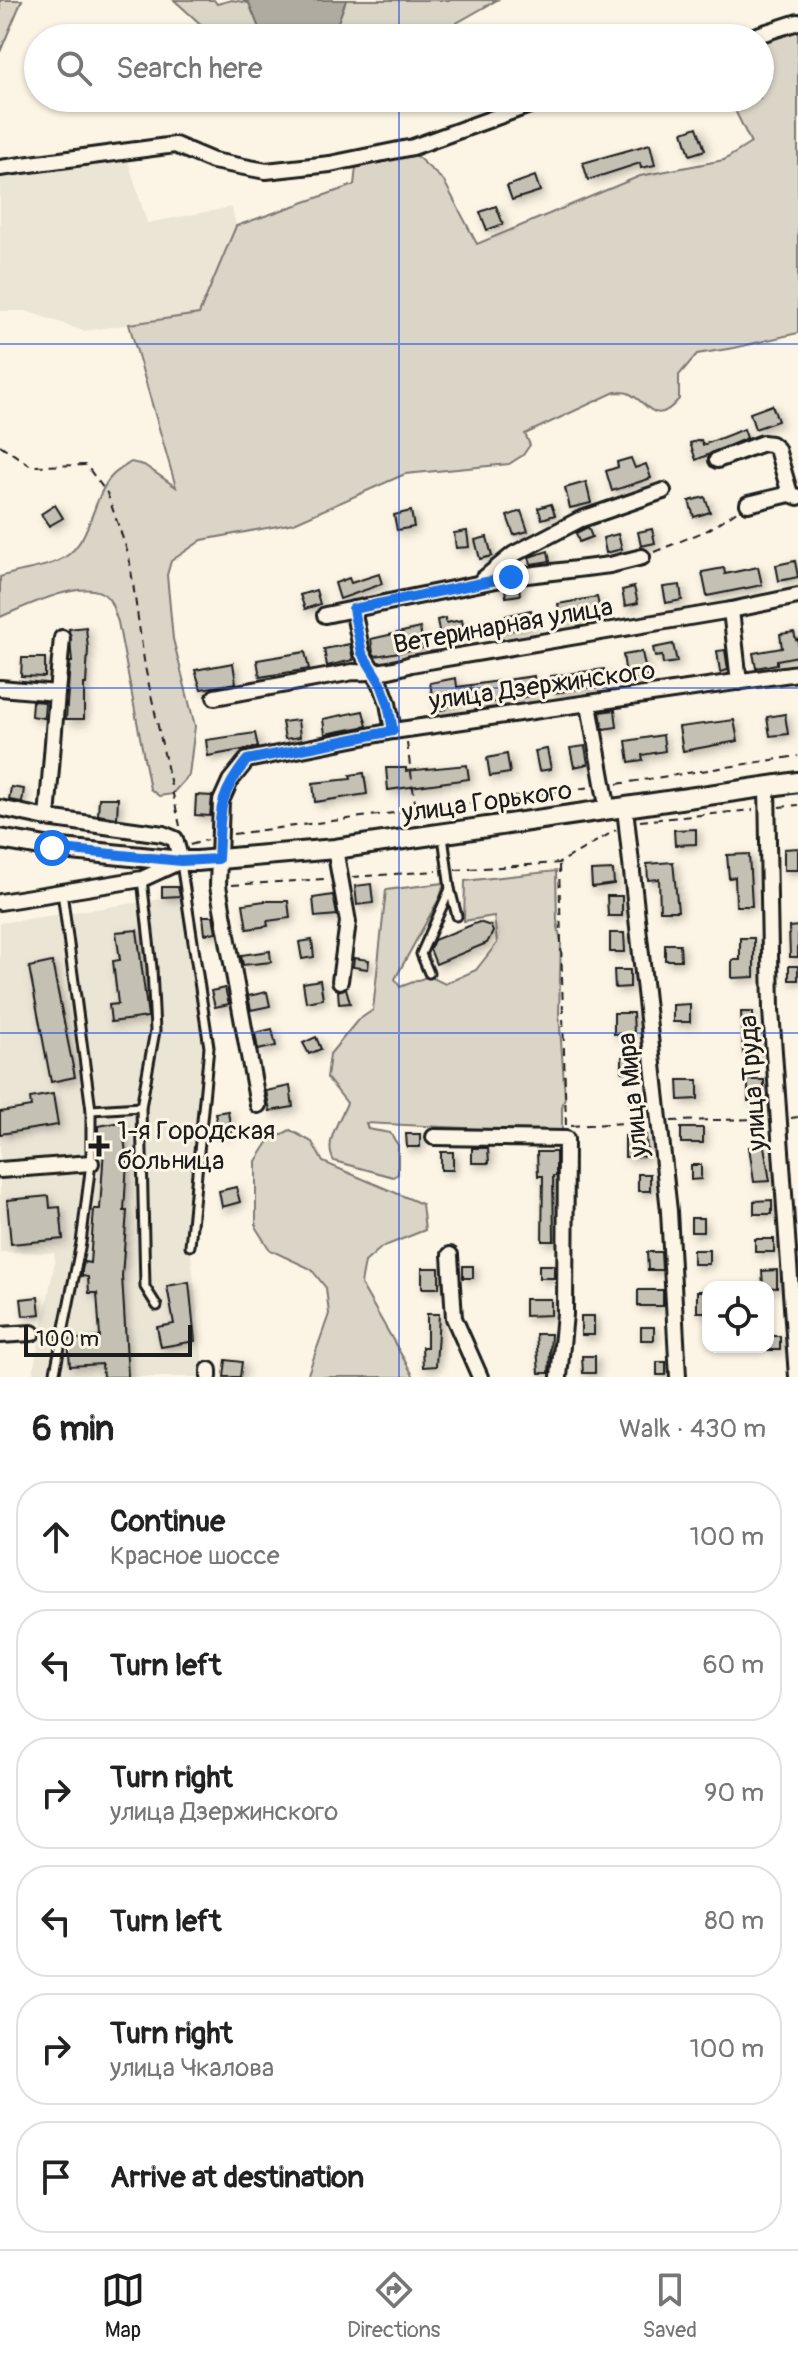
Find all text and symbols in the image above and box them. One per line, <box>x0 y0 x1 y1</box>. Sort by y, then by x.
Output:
search box <box>24 24 774 112</box>
icon: search <box>52 46 96 90</box>
text: Search here <box>116 50 263 87</box>
route end <box>493 559 529 595</box>
street label: Ветеринарная улица <box>391 591 615 661</box>
street label: улица Дзержинского <box>426 654 657 718</box>
street label: улица Горького <box>399 774 574 830</box>
route start <box>34 830 70 866</box>
street label: улица Труда <box>732 1014 774 1153</box>
street label: улица Мира <box>611 1031 656 1160</box>
place label: 1-я Городская больница <box>117 1115 275 1177</box>
marker: 1-я Городская больница <box>88 1135 110 1157</box>
map controls <box>702 1281 774 1353</box>
button: locate <box>702 1281 774 1353</box>
scale bar <box>24 1321 192 1357</box>
text: 100 m <box>36 1325 99 1353</box>
text: 6 min <box>32 1408 114 1451</box>
text: Walk · 430 m <box>619 1413 766 1445</box>
text: Continue <box>110 1503 225 1540</box>
icon: ahead <box>34 1515 78 1559</box>
text: 100 m <box>690 1521 764 1553</box>
text: Красное шоссе <box>110 1540 280 1572</box>
icon: left <box>34 1643 78 1687</box>
text: Turn left <box>110 1647 221 1684</box>
text: 60 m <box>702 1649 764 1681</box>
text: Turn right <box>110 1759 233 1796</box>
icon: right <box>34 1771 78 1815</box>
text: 90 m <box>704 1777 764 1809</box>
text: улица Дзержинского <box>110 1796 338 1828</box>
icon: left <box>34 1899 78 1943</box>
text: Turn left <box>110 1903 221 1940</box>
text: 80 m <box>704 1905 764 1937</box>
text: Turn right <box>110 2015 233 2052</box>
icon: right <box>34 2027 78 2071</box>
text: 100 m <box>690 2033 764 2065</box>
text: улица Чкалова <box>110 2052 274 2084</box>
icon: arrive <box>34 2155 78 2199</box>
text: Arrive at destination <box>110 2159 364 2196</box>
tab: Map <box>101 2268 145 2344</box>
tab: Directions <box>347 2268 440 2344</box>
tab: Saved <box>642 2268 697 2344</box>

